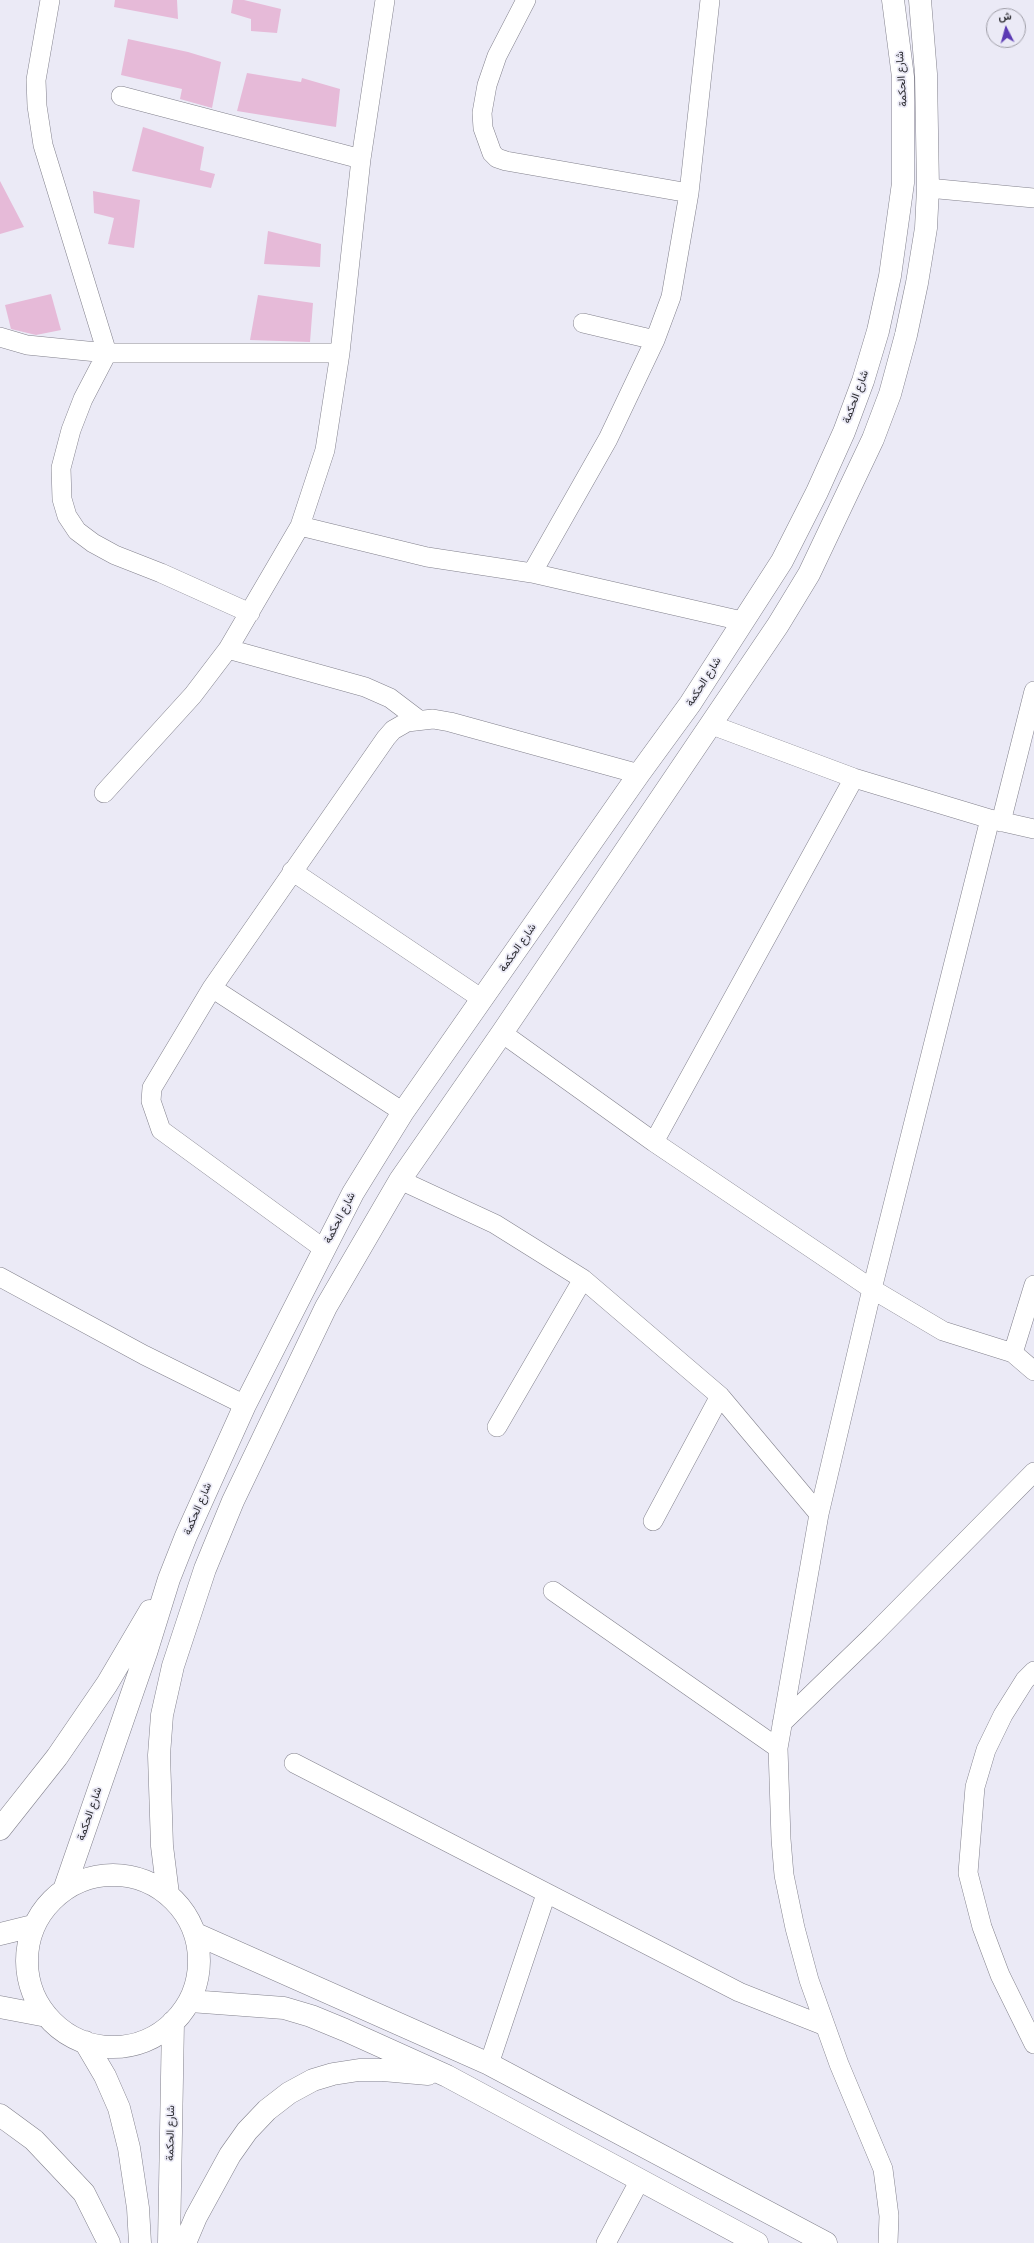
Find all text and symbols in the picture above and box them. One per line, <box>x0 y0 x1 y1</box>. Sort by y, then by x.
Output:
north arrow <box>986 8 1026 48</box>
text: ش <box>998 9 1012 24</box>
street label: شارع الحكمة <box>893 51 911 107</box>
street label: شارع الحكمة <box>840 369 872 425</box>
street label: شارع الحكمة <box>684 655 724 709</box>
street label: شارع الحكمة <box>497 921 539 975</box>
street label: شارع الحكمة <box>321 1190 359 1246</box>
street label: شارع الحكمة <box>181 1481 215 1537</box>
street label: شارع الحكمة <box>75 1786 105 1842</box>
street label: شارع الحكمة <box>164 2105 178 2161</box>

